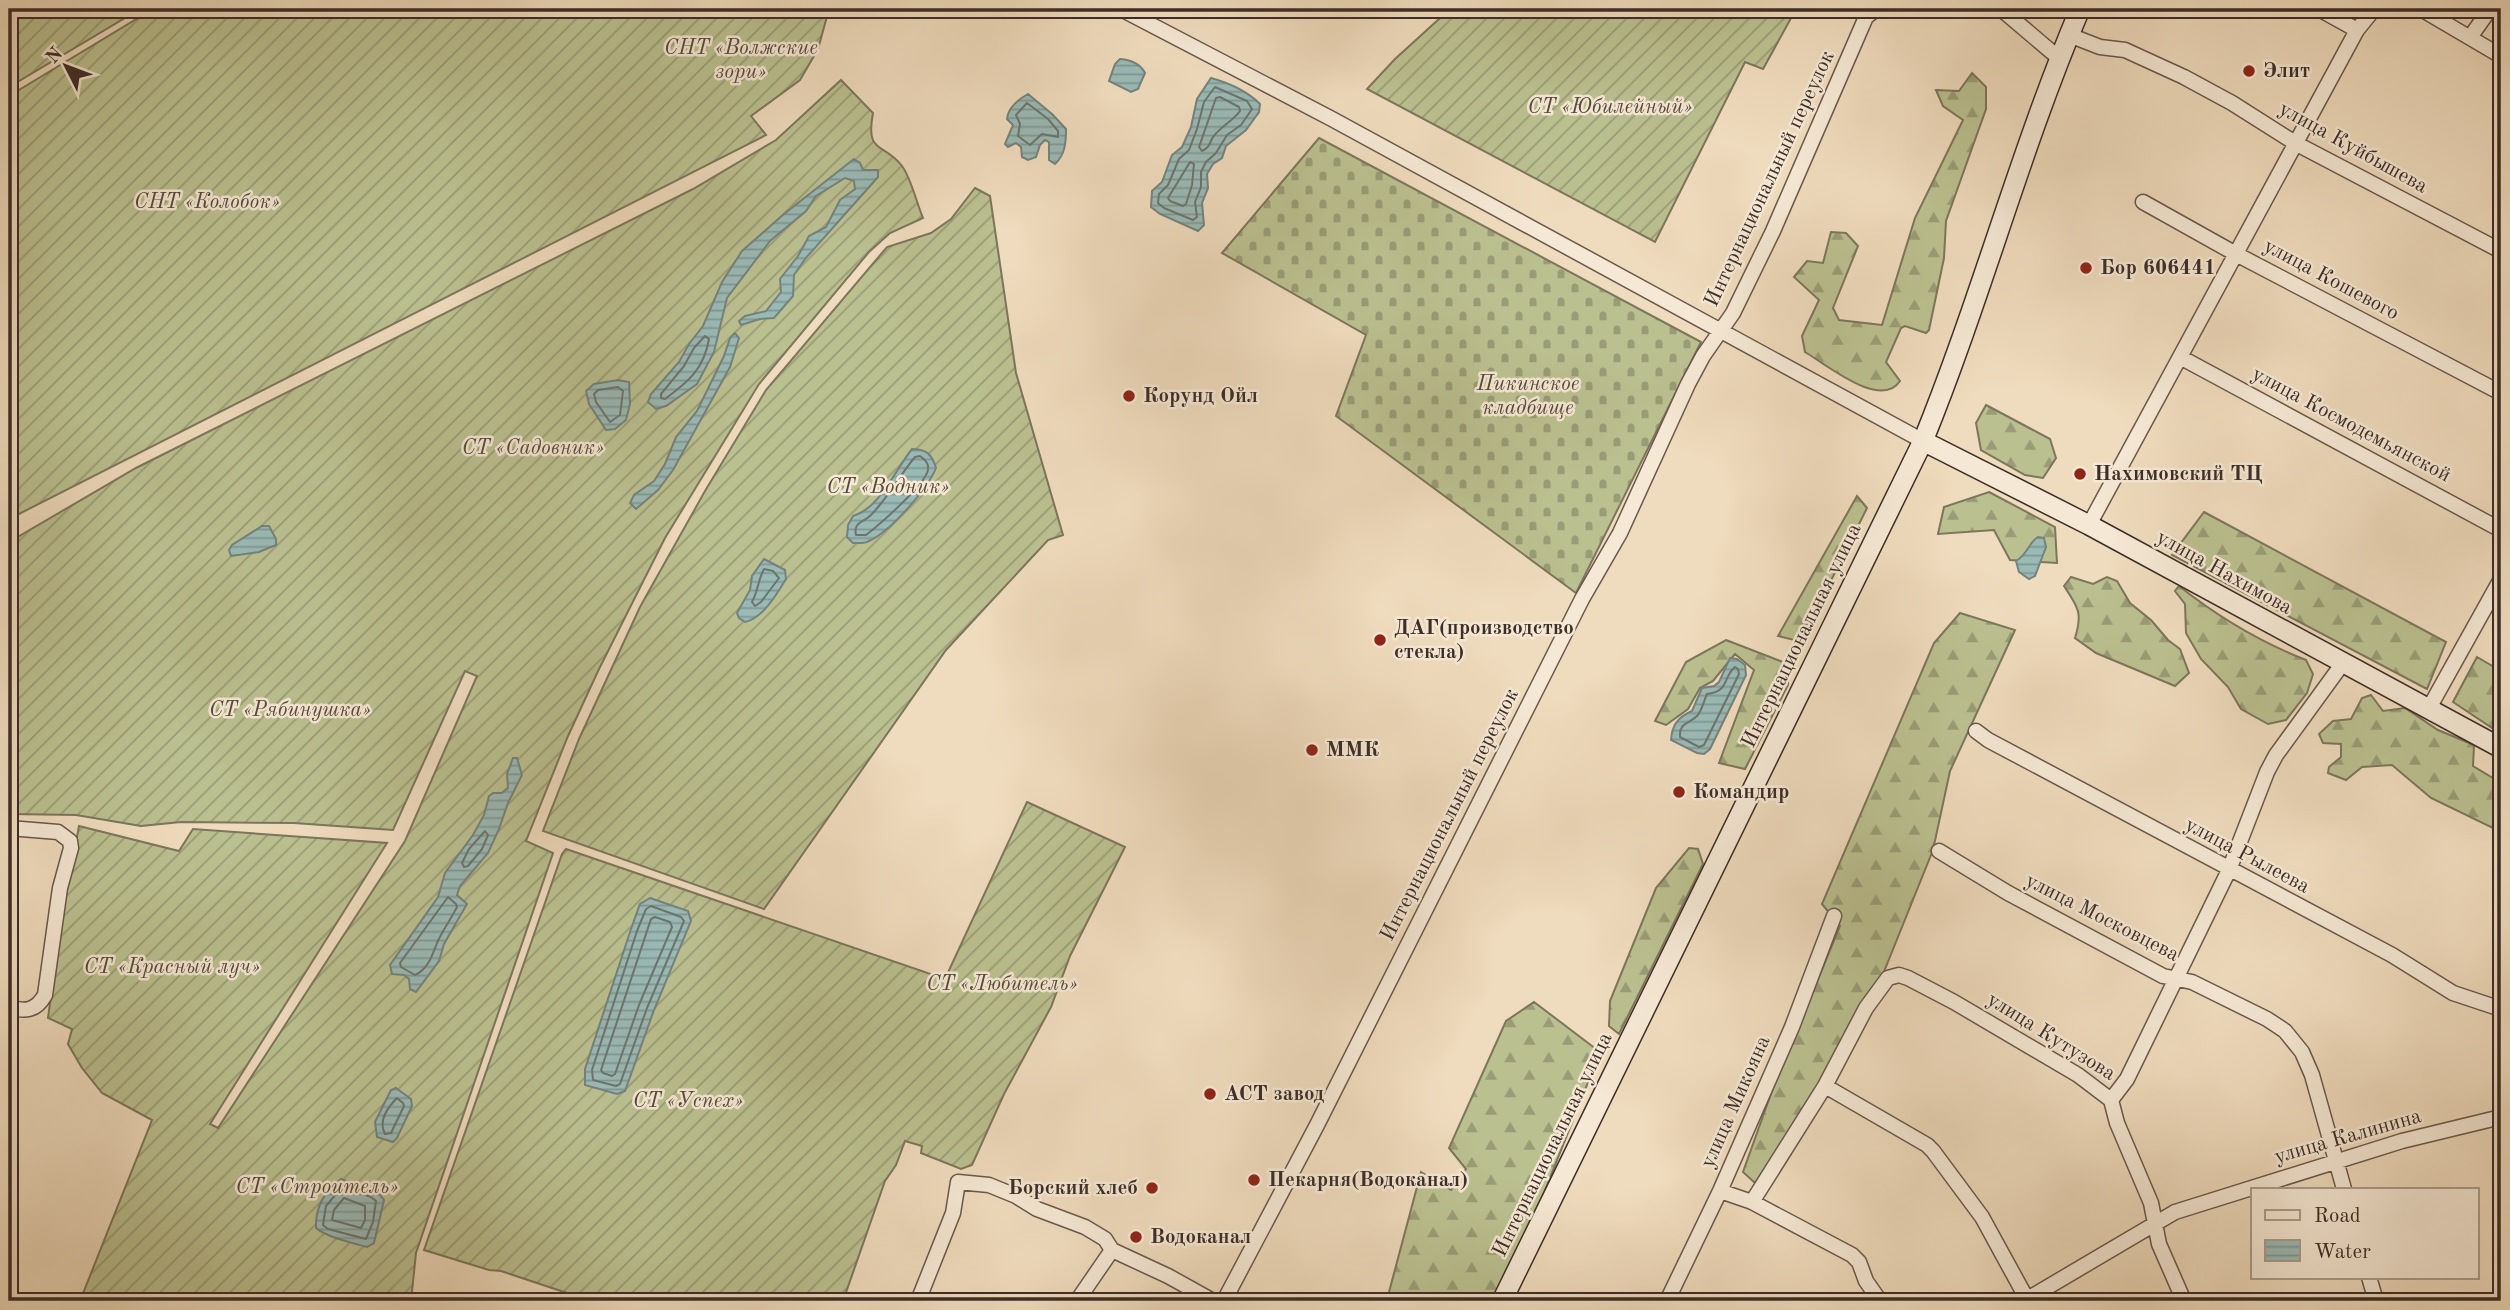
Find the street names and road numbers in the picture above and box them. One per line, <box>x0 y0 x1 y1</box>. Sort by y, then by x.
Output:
street label: Интернациональный переулок <box>1701 47 1839 310</box>
street label: улица Куйбышева <box>2275 98 2431 198</box>
street label: улица Кошевого <box>2260 236 2402 324</box>
street label: улица Космодемьянской <box>2248 364 2454 486</box>
street label: Интернациональная улица <box>1738 520 1866 752</box>
street label: улица Нахимова <box>2153 527 2295 619</box>
street label: Интернациональный переулок <box>1377 685 1523 945</box>
street label: улица Рылеева <box>2181 814 2313 898</box>
street label: улица Московцева <box>2022 870 2182 966</box>
street label: улица Кутузова <box>1983 989 2119 1085</box>
street label: Интернациональная улица <box>1489 1029 1617 1261</box>
street label: улица Микояна <box>1697 1033 1775 1171</box>
street label: улица Калинина <box>2272 1106 2424 1168</box>

